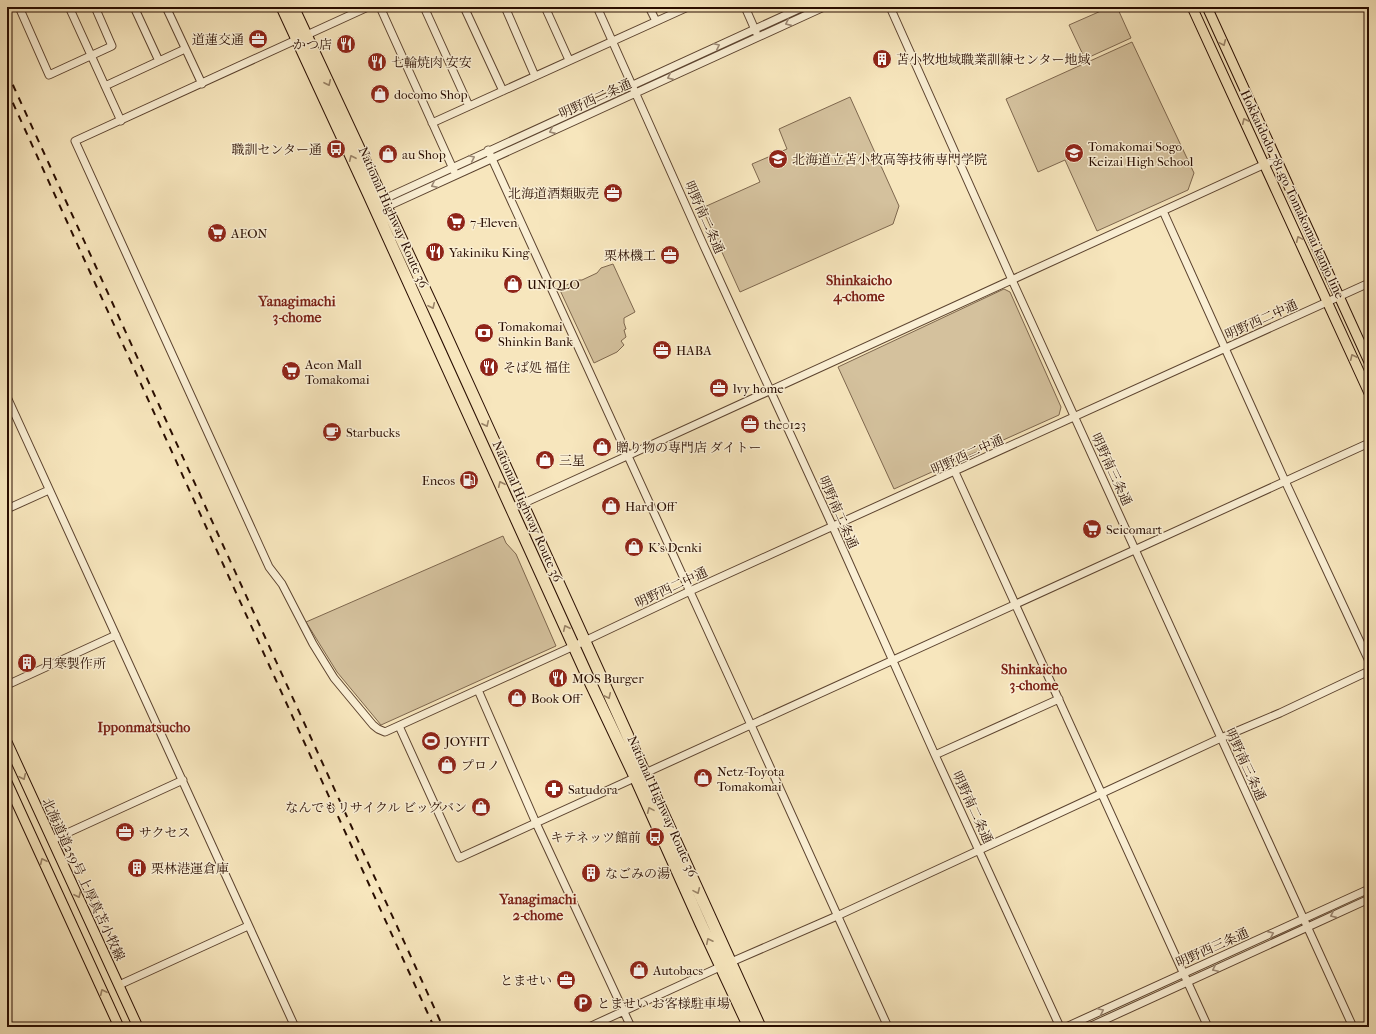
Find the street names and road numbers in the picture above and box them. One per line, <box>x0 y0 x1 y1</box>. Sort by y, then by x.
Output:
street label: 明野西二条通 <box>557 76 634 121</box>
street label: Hokkaidodo 781-go Tomakomai kanjo line <box>1237 87 1348 301</box>
street label: National Highway Route 36 <box>356 144 432 291</box>
street label: 明野南二条通 <box>682 179 727 256</box>
street label: 明野西二中通 <box>1223 297 1300 342</box>
street label: 明野南三条通 <box>1088 431 1135 508</box>
street label: 明野西二中通 <box>929 432 1006 477</box>
street label: National Highway Route 36 <box>490 438 566 585</box>
street label: 明野南二条通 <box>816 474 861 551</box>
street label: 明野西二中通 <box>633 564 710 611</box>
street label: 明野南三条通 <box>1222 726 1269 803</box>
street label: National Highway Route 36 <box>625 733 701 880</box>
street label: 明野南二条通 <box>949 769 996 846</box>
street label: 北海道道259号 上厚真苫小牧線 <box>39 795 128 963</box>
street label: 明野西三条通 <box>1174 925 1251 970</box>

